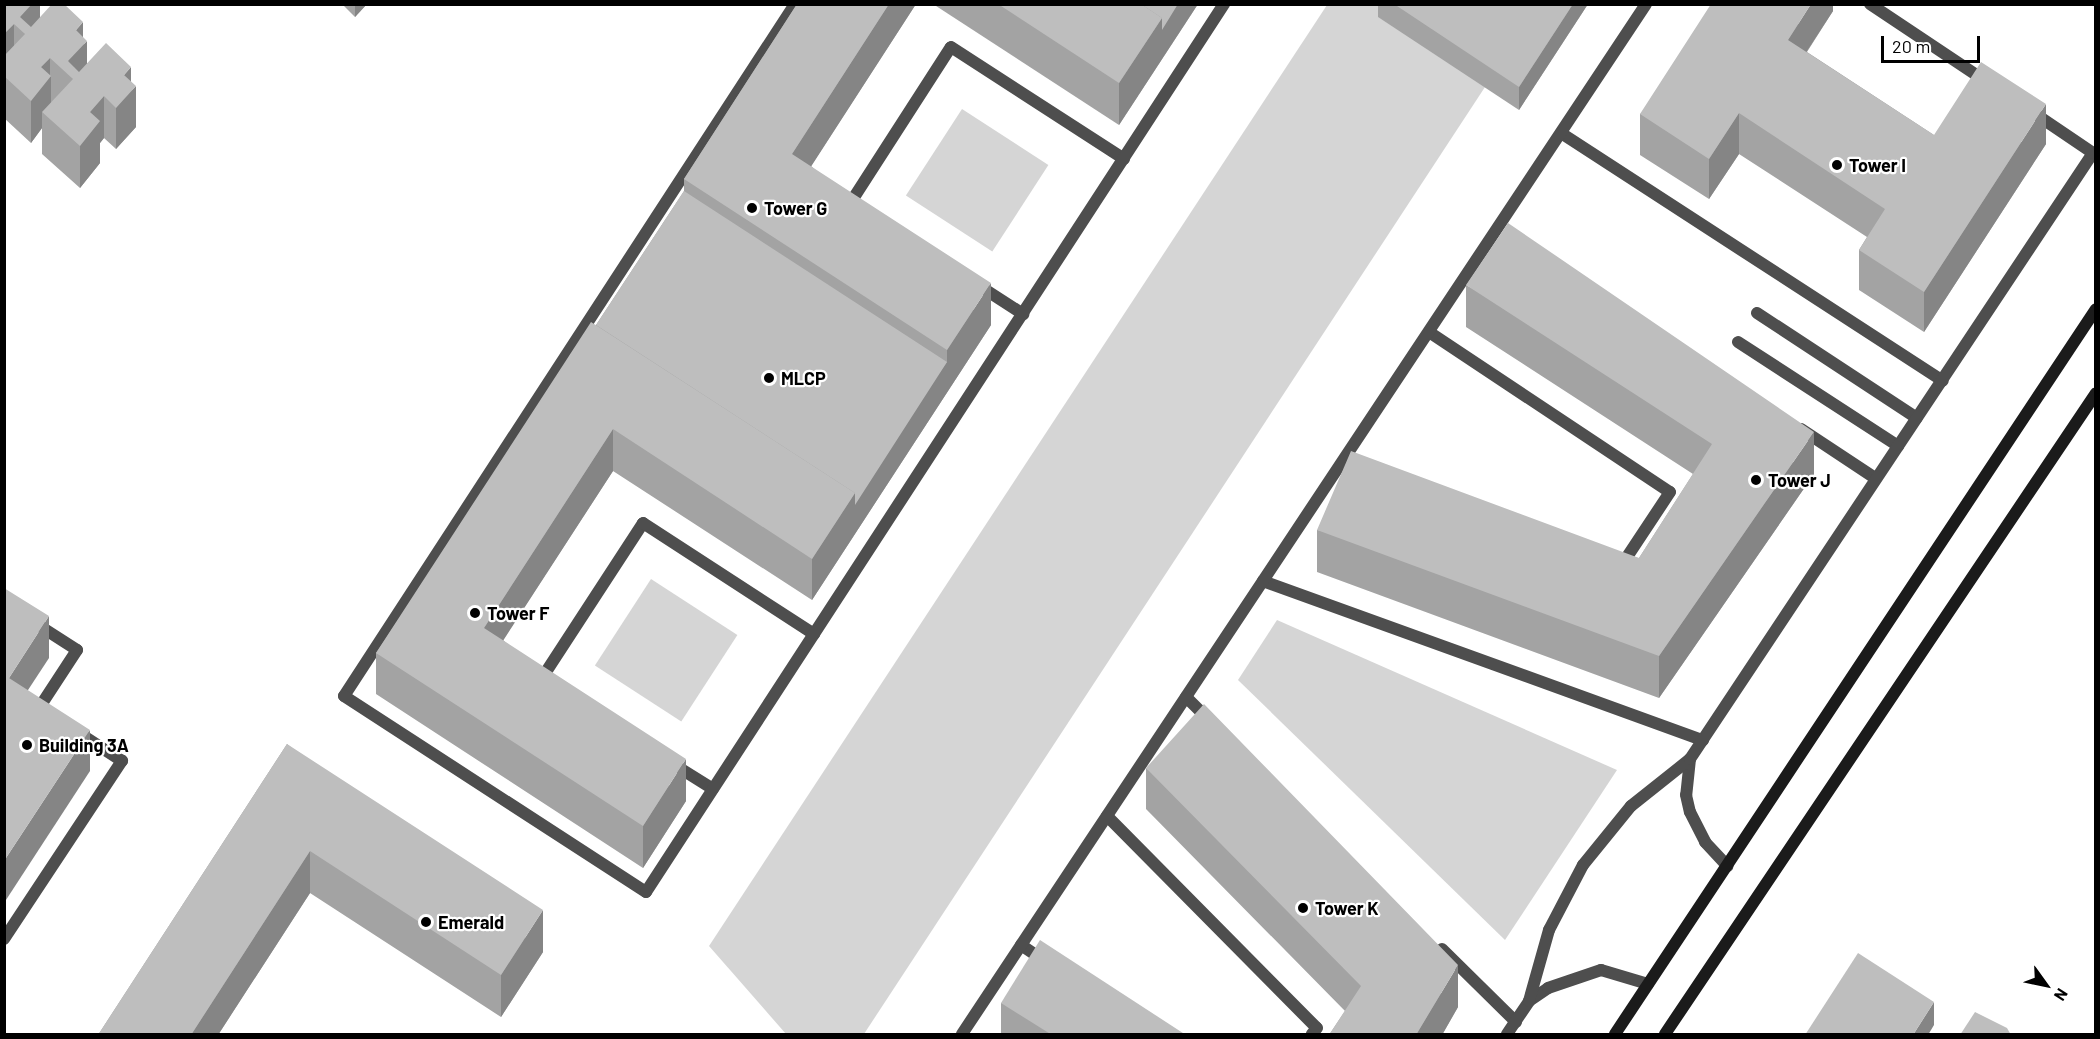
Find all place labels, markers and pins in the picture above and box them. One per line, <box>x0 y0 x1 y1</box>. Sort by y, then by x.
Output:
place label: Tower I <box>1849 154 1906 176</box>
marker: Tower I <box>1830 158 1844 172</box>
place label: Tower G <box>764 197 827 219</box>
marker: Tower G <box>745 201 759 215</box>
place label: MLCP <box>781 367 826 389</box>
marker: MLCP <box>762 371 776 385</box>
place label: Tower J <box>1768 469 1831 491</box>
marker: Tower J <box>1749 473 1763 487</box>
place label: Tower F <box>487 602 549 624</box>
marker: Tower F <box>468 606 482 620</box>
place label: Building 3A <box>39 734 129 756</box>
marker: Building 3A <box>20 738 34 752</box>
place label: Tower K <box>1315 897 1379 919</box>
marker: Tower K <box>1296 901 1310 915</box>
place label: Emerald <box>438 911 504 933</box>
marker: Emerald <box>419 915 433 929</box>

